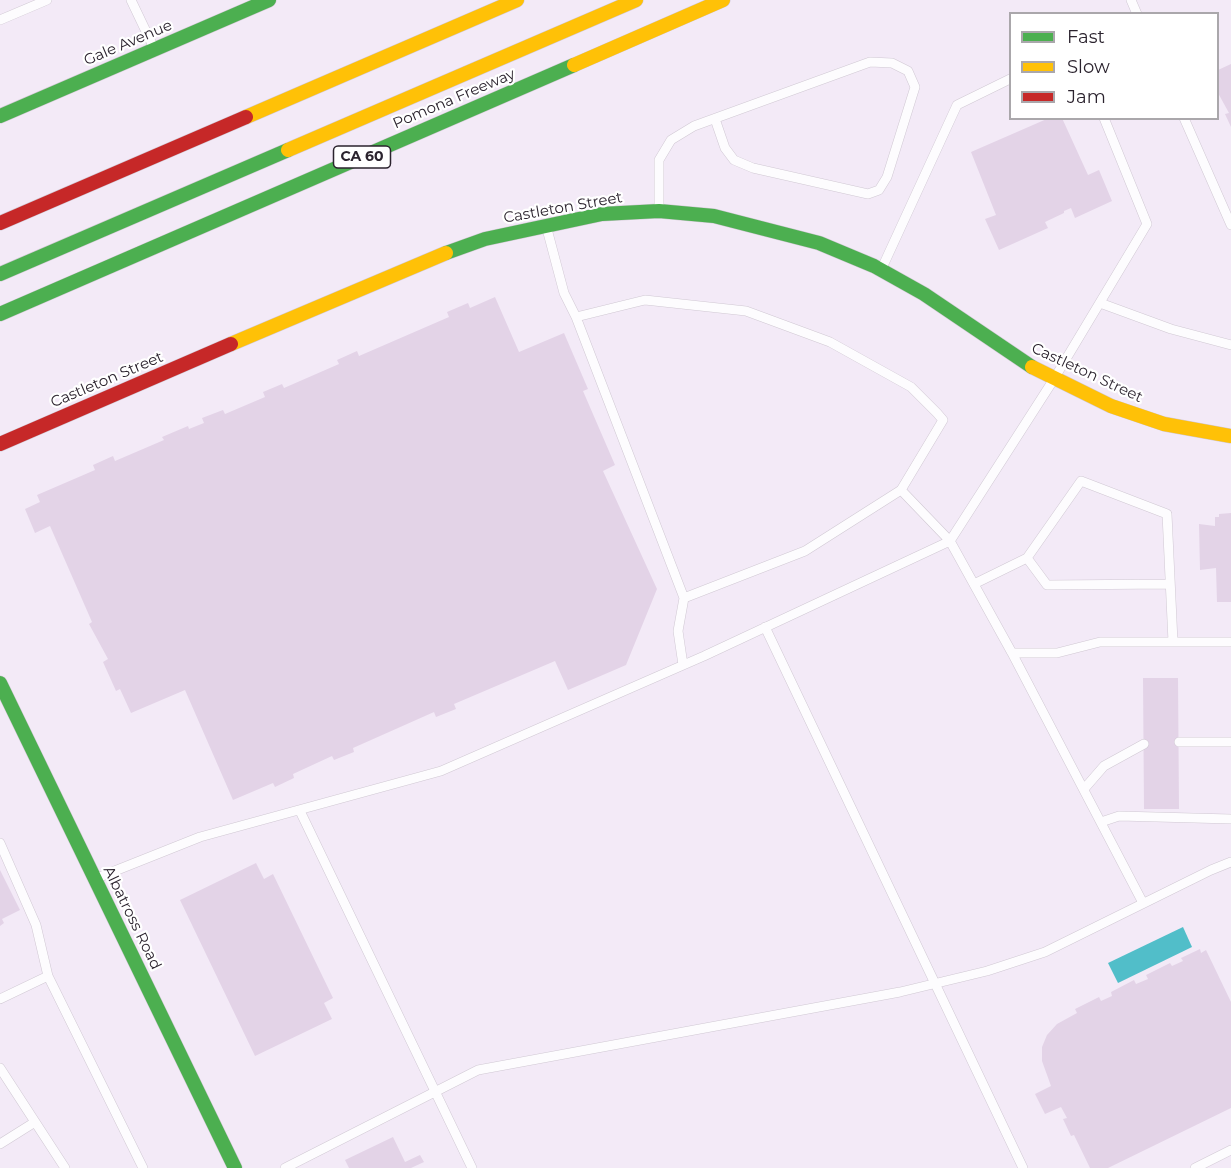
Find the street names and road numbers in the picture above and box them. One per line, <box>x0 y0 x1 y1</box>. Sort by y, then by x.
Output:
street label: Gale Avenue <box>81 16 175 70</box>
street label: Pomona Freeway <box>390 65 518 133</box>
road number: CA 60 <box>334 146 391 168</box>
street label: Castleton Street <box>502 189 624 227</box>
street label: Castleton Street <box>1029 339 1145 407</box>
street label: Castleton Street <box>48 348 166 412</box>
street label: Albatross Road <box>99 863 165 973</box>

